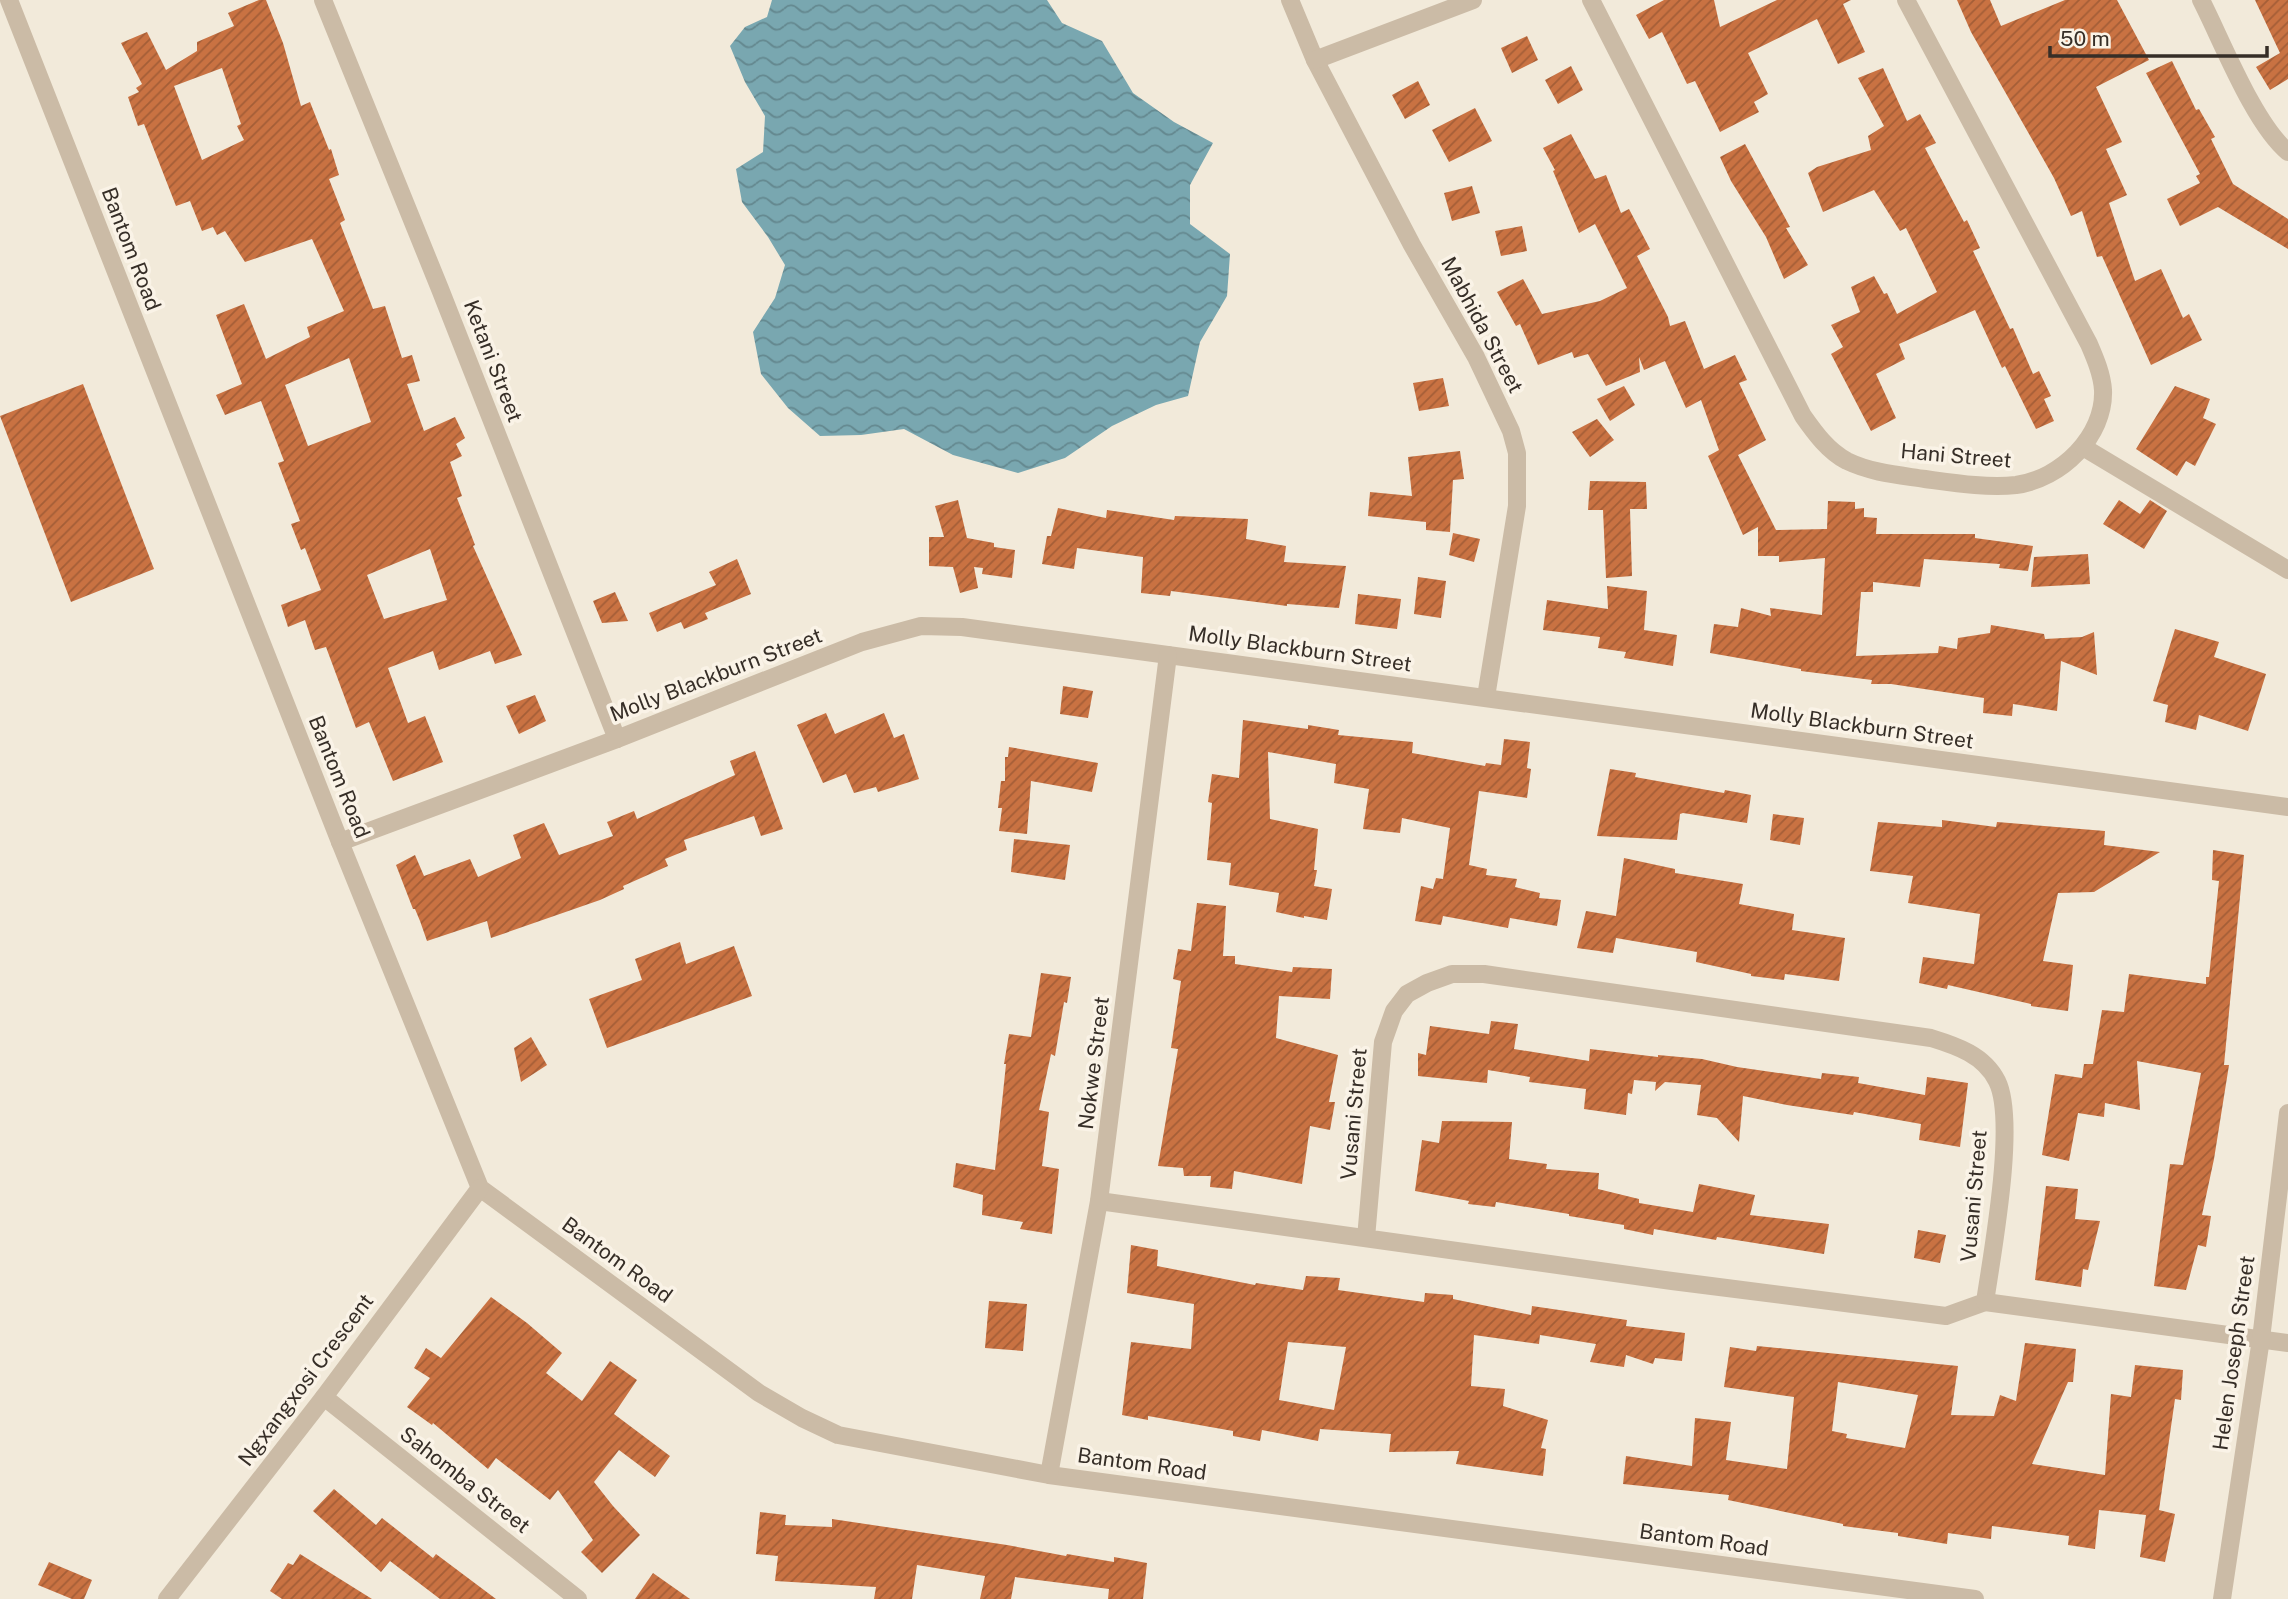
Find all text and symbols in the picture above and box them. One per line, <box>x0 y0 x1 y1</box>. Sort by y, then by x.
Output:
scale bar <box>2050 14 2267 58</box>
text: 50 m <box>2060 26 2110 51</box>
street label: Bantom Road <box>96 184 166 314</box>
street label: Mabhida Street <box>1436 252 1529 397</box>
street label: Ketani Street <box>459 296 528 425</box>
street label: Hani Street <box>1899 438 2013 473</box>
street label: Molly Blackburn Street <box>1187 620 1413 677</box>
street label: Molly Blackburn Street <box>606 623 825 727</box>
street label: Molly Blackburn Street <box>1749 697 1975 754</box>
street label: Bantom Road <box>304 712 375 842</box>
street label: Nokwe Street <box>1073 995 1114 1131</box>
street label: Vusani Street <box>1335 1047 1372 1181</box>
street label: Vusani Street <box>1955 1129 1992 1263</box>
street label: Bantom Road <box>557 1211 677 1308</box>
street label: Helen Joseph Street <box>2207 1254 2260 1452</box>
street label: Ngxangxosi Crescent <box>233 1289 379 1471</box>
street label: Sahomba Street <box>395 1421 535 1538</box>
street label: Bantom Road <box>1076 1442 1208 1485</box>
street label: Bantom Road <box>1638 1518 1770 1561</box>

